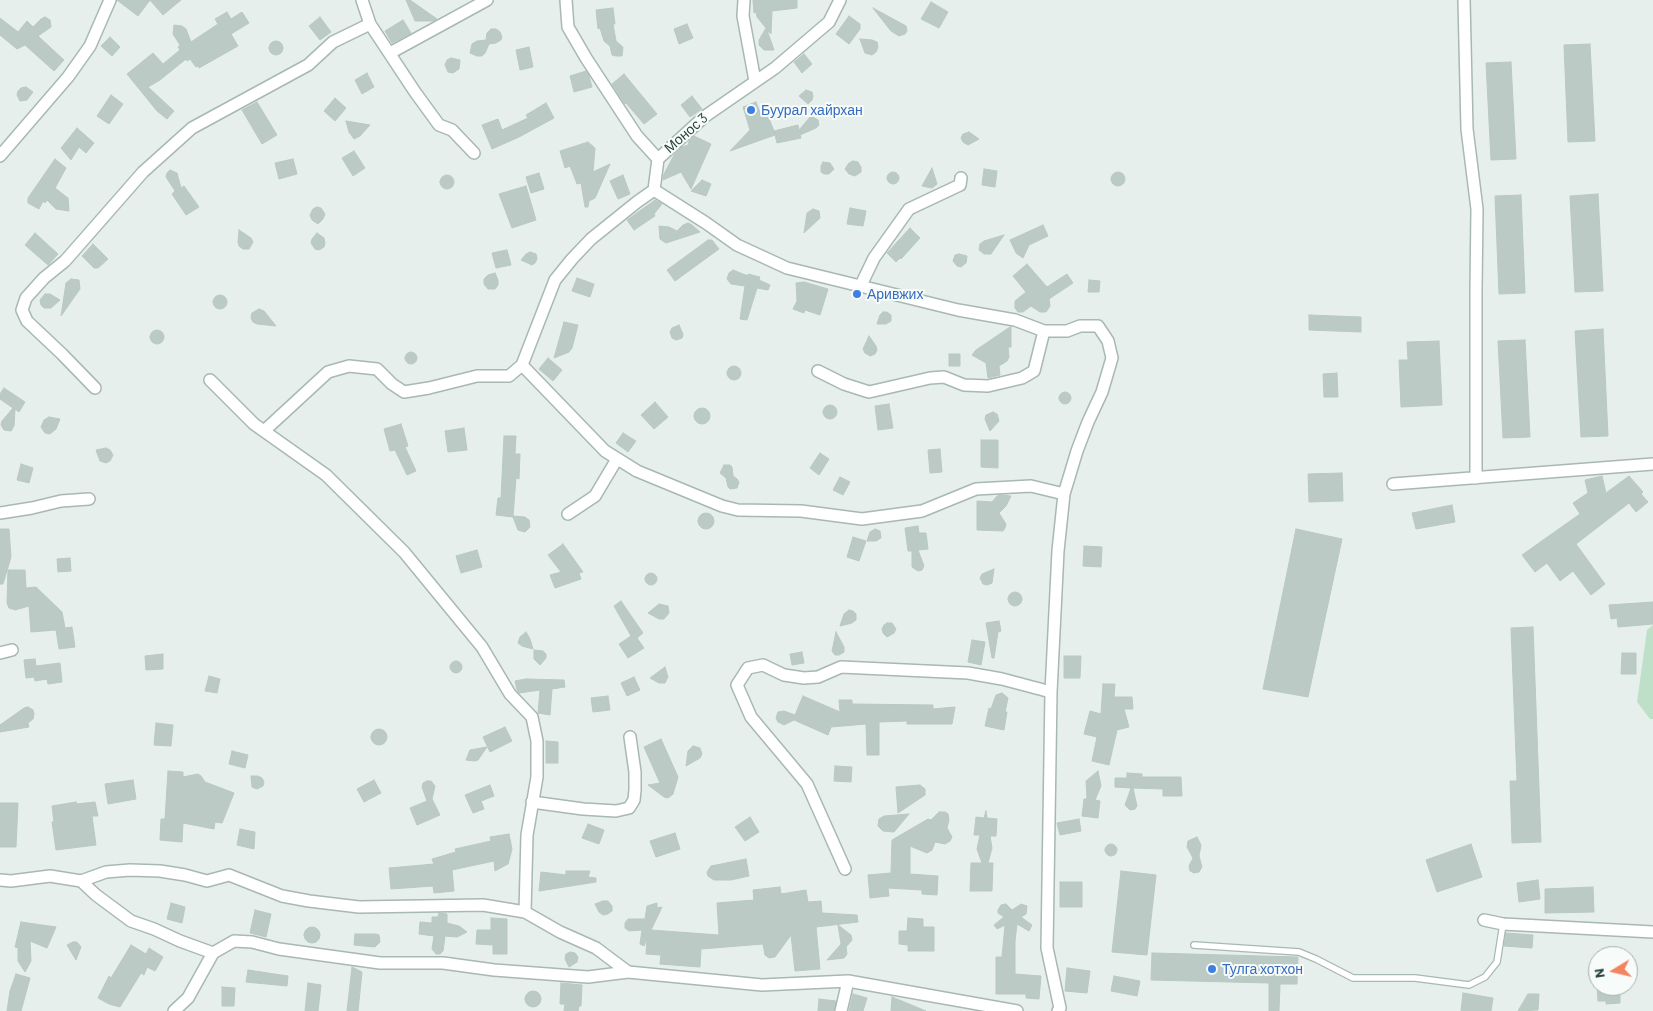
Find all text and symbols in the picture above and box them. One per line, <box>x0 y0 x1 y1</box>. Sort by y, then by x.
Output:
place label: Буурал хайрхан <box>761 102 863 118</box>
marker: Буурал хайрхан <box>745 104 757 116</box>
street label: Монос 3 <box>661 110 711 156</box>
place label: Аривжих <box>867 286 923 302</box>
marker: Аривжих <box>851 288 863 300</box>
north arrow <box>1588 946 1638 996</box>
place label: Тулга хотхон <box>1222 961 1303 977</box>
marker: Тулга хотхон <box>1206 963 1218 975</box>
text: N <box>1590 967 1608 979</box>

